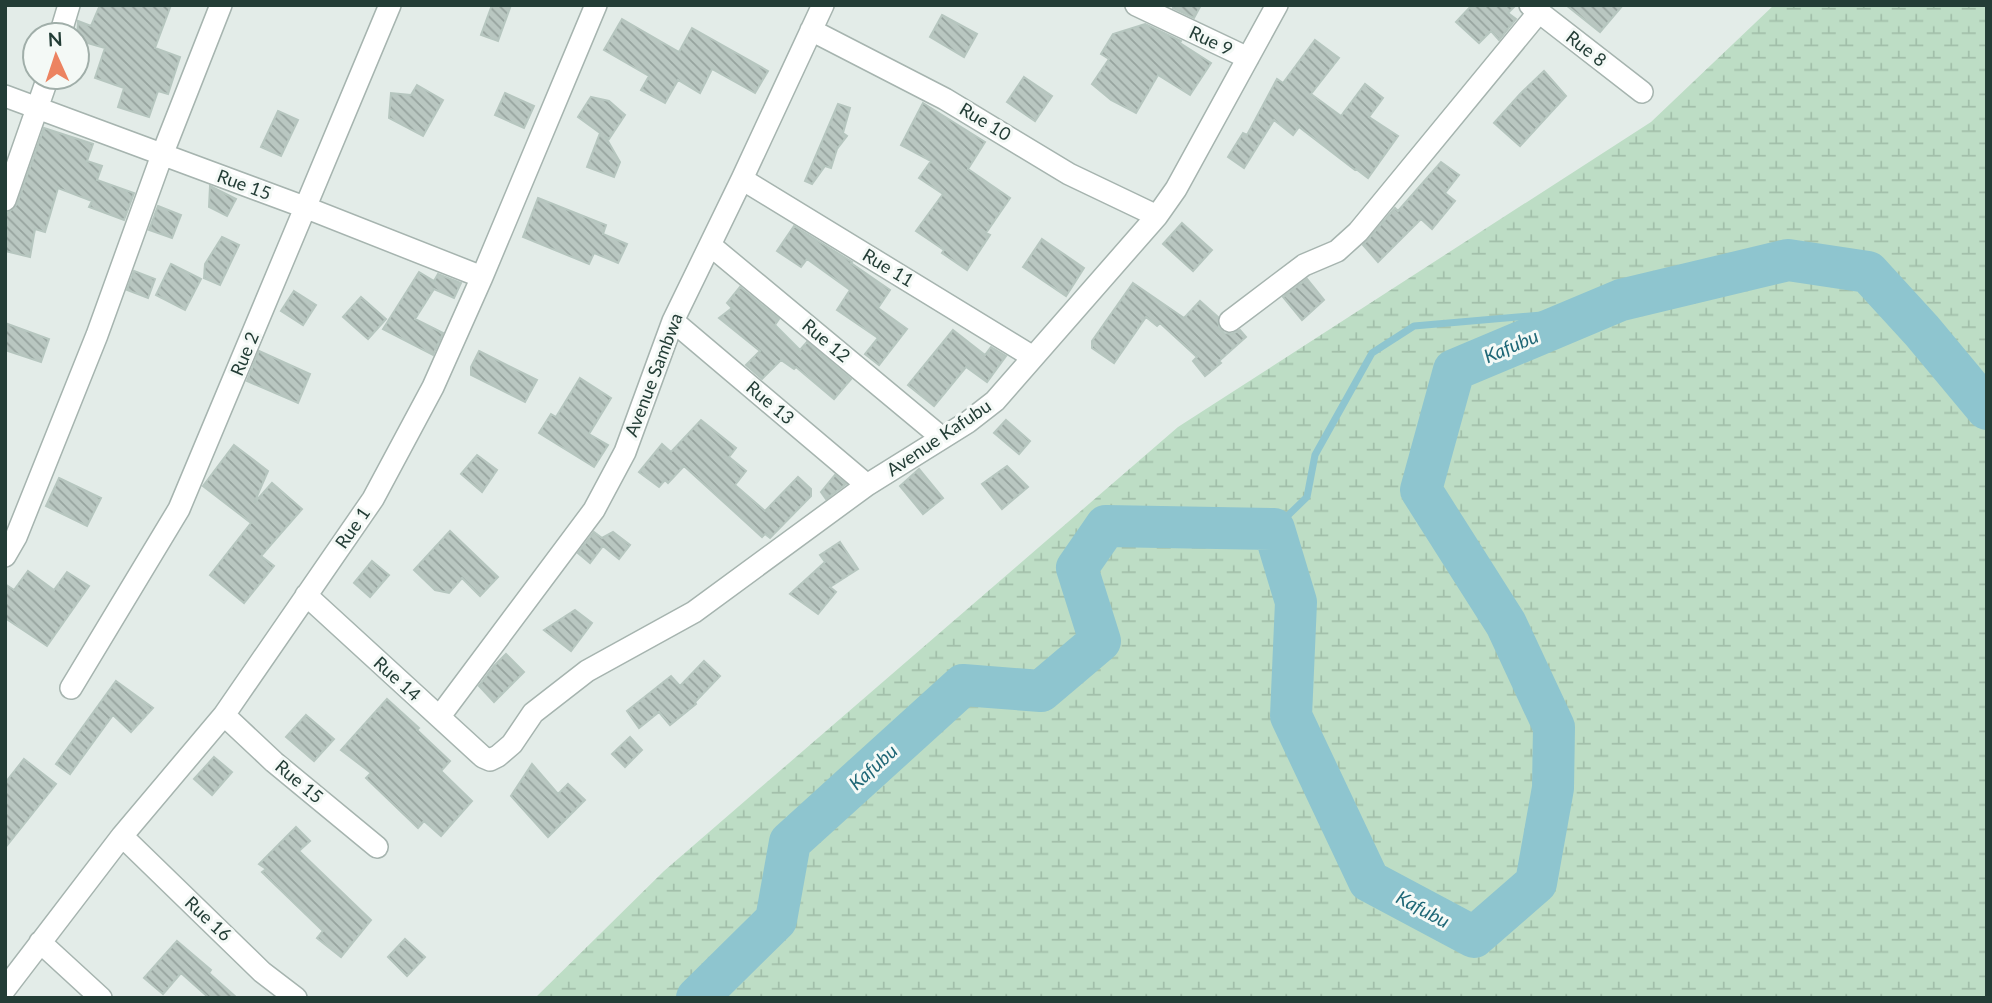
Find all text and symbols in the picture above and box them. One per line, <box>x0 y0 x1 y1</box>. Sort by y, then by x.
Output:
north arrow <box>21 21 91 91</box>
street label: Rue 9 <box>1186 21 1237 60</box>
street label: Rue 8 <box>1562 26 1611 71</box>
text: N <box>47 27 63 50</box>
street label: Rue 10 <box>956 97 1015 145</box>
street label: Rue 15 <box>214 164 274 204</box>
street label: Rue 11 <box>859 243 918 291</box>
street label: Avenue Sambwa <box>619 310 687 440</box>
street label: Rue 12 <box>798 314 855 367</box>
water label: Kafubu <box>1480 324 1542 367</box>
street label: Rue 2 <box>225 328 263 379</box>
street label: Rue 13 <box>742 376 799 429</box>
street label: Avenue Kafubu <box>882 394 995 480</box>
street label: Rue 1 <box>330 502 374 552</box>
street label: Rue 14 <box>370 651 426 705</box>
water label: Kafubu <box>844 739 902 794</box>
street label: Rue 15 <box>271 755 328 808</box>
water label: Kafubu <box>1393 885 1454 932</box>
street label: Rue 16 <box>181 891 237 945</box>

